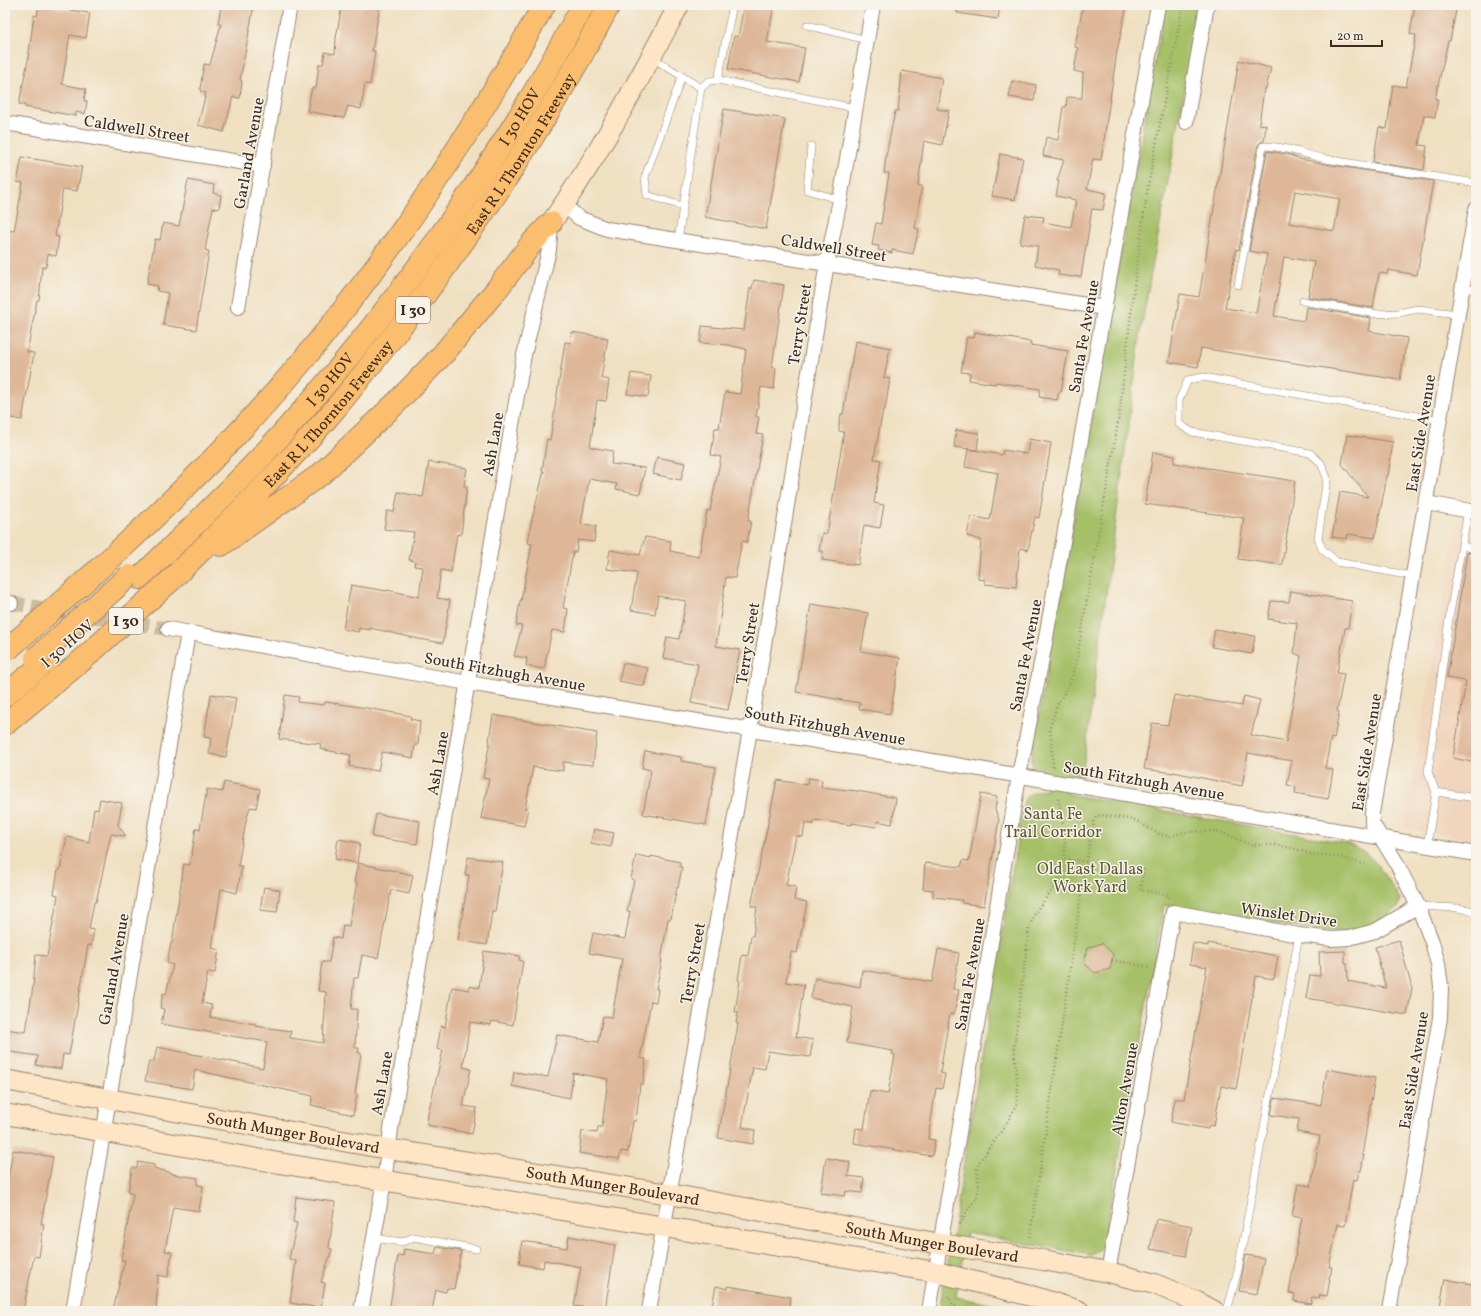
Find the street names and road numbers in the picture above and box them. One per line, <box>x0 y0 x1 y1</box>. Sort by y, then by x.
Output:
street label: East R L Thornton Freeway <box>462 69 582 240</box>
street label: I 30 HOV <box>495 85 547 151</box>
street label: Garland Avenue <box>229 96 271 211</box>
street label: Caldwell Street <box>82 111 191 149</box>
street label: Caldwell Street <box>779 230 888 268</box>
street label: Santa Fe Avenue <box>1064 278 1106 395</box>
street label: Terry Street <box>784 281 818 367</box>
road number: I 30 <box>396 297 430 323</box>
street label: East R L Thornton Freeway <box>260 336 399 493</box>
street label: I 30 HOV <box>302 349 360 412</box>
street label: East Side Avenue <box>1402 373 1442 494</box>
street label: Ash Lane <box>477 410 510 478</box>
street label: Santa Fe Avenue <box>1005 597 1049 714</box>
street label: Terry Street <box>732 600 766 686</box>
road number: I 30 <box>109 608 143 634</box>
street label: I 30 HOV <box>37 615 100 674</box>
street label: South Fitzhugh Avenue <box>422 648 587 698</box>
street label: East Side Avenue <box>1348 692 1388 813</box>
street label: South Fitzhugh Avenue <box>742 702 907 752</box>
street label: Ash Lane <box>422 729 455 797</box>
street label: South Fitzhugh Avenue <box>1061 757 1226 807</box>
street label: Winslet Drive <box>1239 898 1338 934</box>
street label: Garland Avenue <box>94 912 136 1027</box>
street label: Santa Fe Avenue <box>950 916 992 1033</box>
street label: Terry Street <box>676 920 712 1006</box>
street label: East Side Avenue <box>1395 1010 1435 1131</box>
street label: Alton Avenue <box>1107 1041 1145 1138</box>
street label: Ash Lane <box>366 1049 399 1117</box>
street label: South Munger Boulevard <box>205 1108 381 1160</box>
street label: South Munger Boulevard <box>524 1162 701 1212</box>
street label: South Munger Boulevard <box>843 1218 1020 1269</box>

